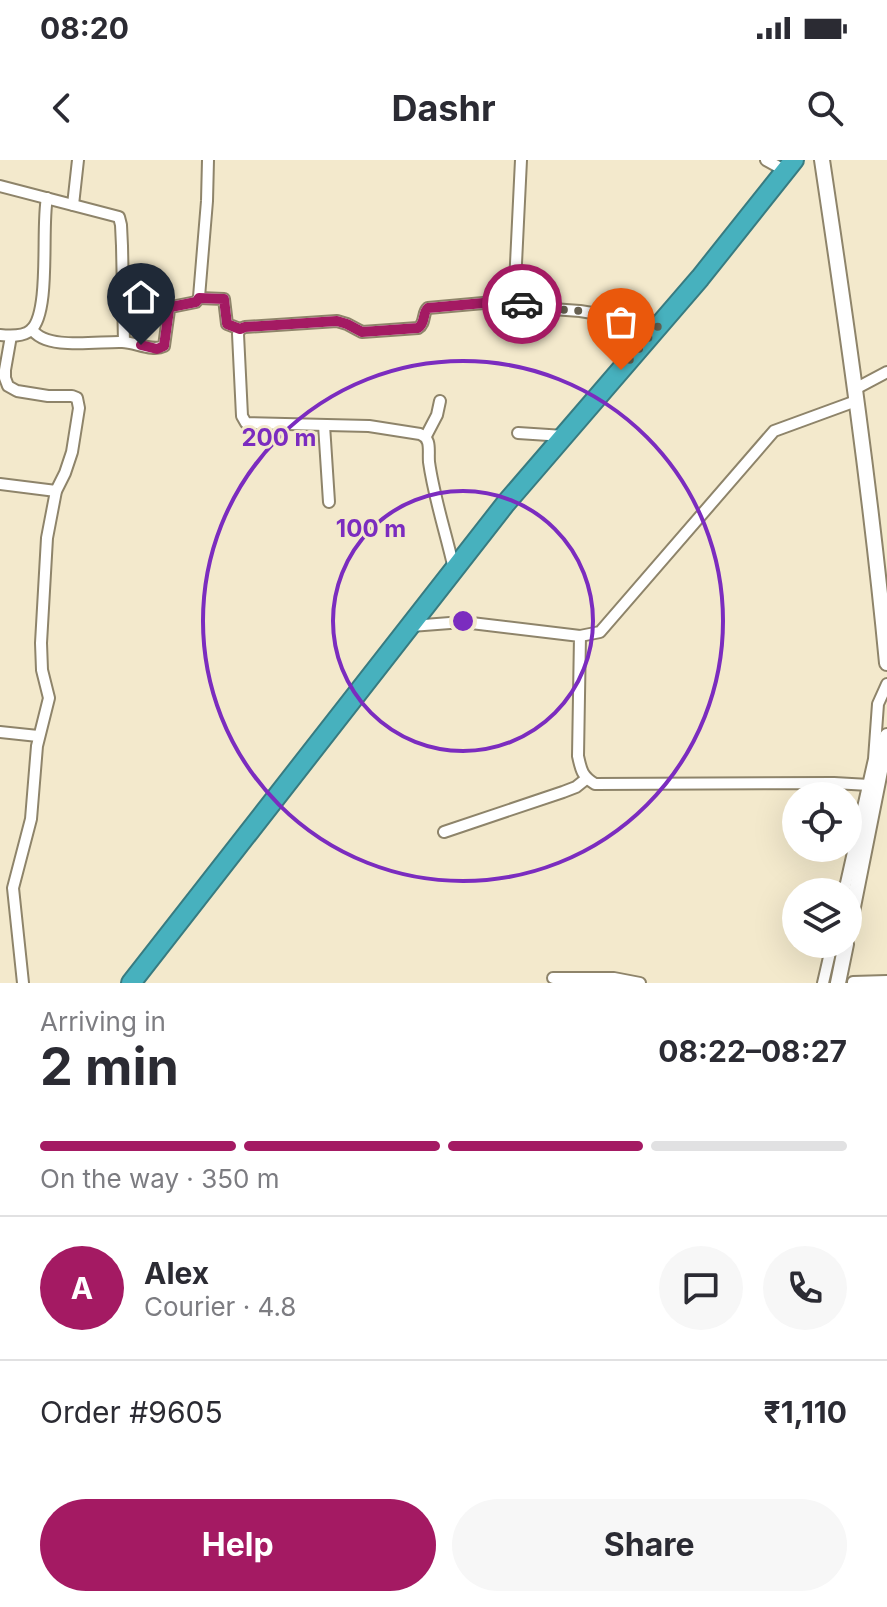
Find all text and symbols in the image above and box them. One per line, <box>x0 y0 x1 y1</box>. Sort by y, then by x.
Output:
text: 08:20 <box>40 10 129 46</box>
icon: back <box>40 86 84 130</box>
text: Dashr <box>391 86 496 130</box>
icon: search <box>803 86 847 130</box>
pin <box>107 263 175 345</box>
courier <box>482 264 562 344</box>
icon: home <box>119 275 163 319</box>
icon: car <box>500 282 544 326</box>
pin <box>587 288 655 370</box>
icon: bag <box>599 300 643 344</box>
text: 200 m <box>241 423 317 452</box>
text: 100 m <box>336 514 406 543</box>
centre of rings <box>449 607 477 635</box>
map controls <box>782 782 862 958</box>
button: locate <box>782 782 862 862</box>
button: layers <box>782 878 862 958</box>
text: Arriving in <box>40 1006 166 1037</box>
text: 08:22–08:27 <box>658 1033 847 1069</box>
text: 2 min <box>40 1035 179 1098</box>
text: On the way · 350 m <box>40 1163 279 1194</box>
button: chat <box>659 1246 743 1330</box>
button: phone <box>763 1246 847 1330</box>
text: Alex <box>144 1255 209 1291</box>
text: A <box>71 1270 93 1306</box>
text: Courier · 4.8 <box>144 1291 296 1322</box>
text: Order #9605 <box>40 1394 223 1430</box>
text: ₹1,110 <box>764 1394 847 1430</box>
button: Help <box>40 1499 436 1591</box>
button: Share <box>452 1499 847 1591</box>

